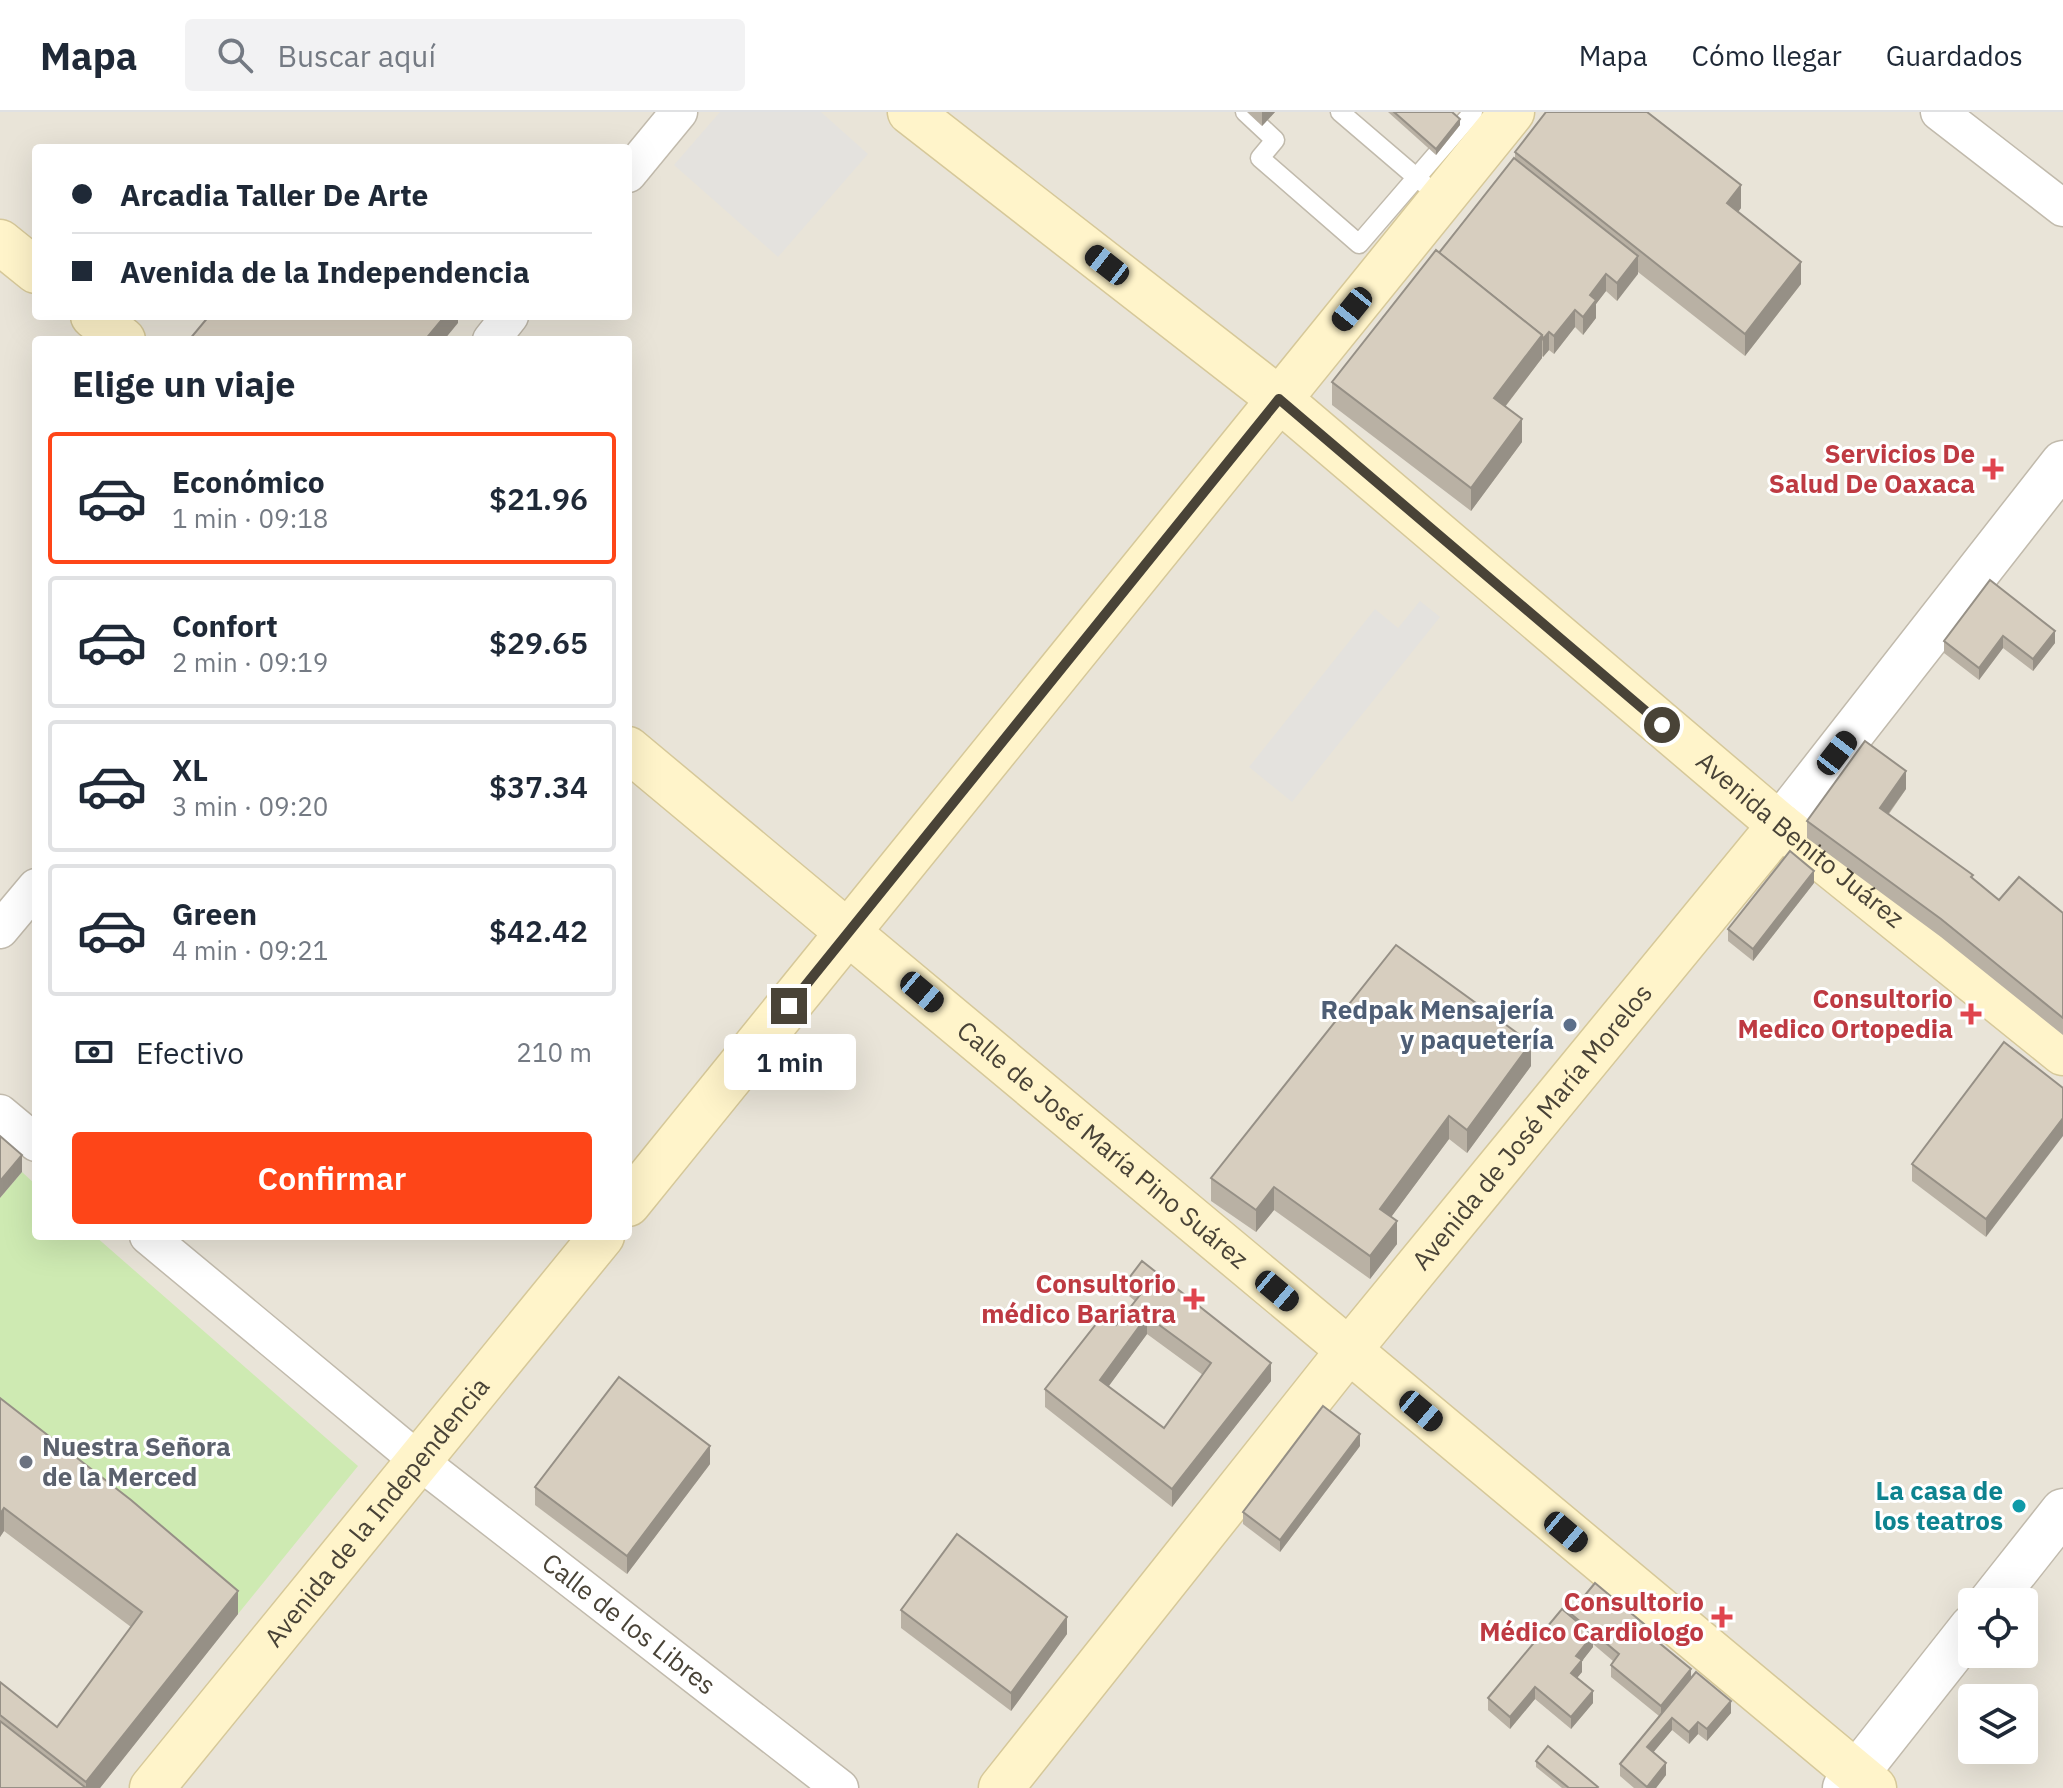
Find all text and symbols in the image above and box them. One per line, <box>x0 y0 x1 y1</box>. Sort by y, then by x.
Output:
search box <box>185 19 745 91</box>
text: Mapa <box>40 31 137 80</box>
icon: search <box>213 33 257 77</box>
text: Buscar aquí <box>277 36 436 75</box>
text: Mapa <box>1579 37 1648 74</box>
text: Cómo llegar <box>1692 37 1842 74</box>
text: Guardados <box>1886 37 2023 74</box>
text: Arcadia Taller De Arte <box>120 175 428 214</box>
car <box>1081 241 1133 289</box>
text: Avenida de la Independencia <box>120 252 530 291</box>
car <box>1328 283 1376 335</box>
text: Elige un viaje <box>72 360 296 407</box>
place label: Servicios De Salud De Oaxaca <box>1769 436 1975 500</box>
marker: Servicios De Salud De Oaxaca <box>1982 458 2004 480</box>
icon: car <box>76 462 148 534</box>
text: Económico <box>172 462 325 501</box>
text: $21.96 <box>489 479 588 518</box>
text: 1 min · 09:18 <box>172 501 328 535</box>
icon: car <box>76 606 148 678</box>
text: Confort <box>172 606 278 645</box>
text: $29.65 <box>489 623 588 662</box>
text: 2 min · 09:19 <box>172 645 328 679</box>
route start <box>1644 707 1680 743</box>
car <box>1813 727 1861 779</box>
street label: Avenida Benito Juárez <box>1690 743 1912 934</box>
icon: car <box>76 750 148 822</box>
text: XL <box>172 750 208 789</box>
text: $37.34 <box>489 767 588 806</box>
text: 3 min · 09:20 <box>172 789 328 823</box>
icon: car <box>76 894 148 966</box>
text: Green <box>172 894 257 933</box>
text: $42.42 <box>489 911 588 950</box>
text: 4 min · 09:21 <box>172 933 328 967</box>
car <box>896 967 948 1017</box>
street label: Avenida de José María Morelos <box>1404 976 1659 1276</box>
place label: Consultorio Medico Ortopedia <box>1738 981 1953 1045</box>
route end <box>771 988 807 1024</box>
place label: Redpak Mensajería y paquetería <box>1321 992 1554 1056</box>
marker: Consultorio Medico Ortopedia <box>1960 1003 1982 1025</box>
street label: Calle de José María Pino Suárez <box>951 1013 1256 1275</box>
marker: Redpak Mensajería y paquetería <box>1561 1016 1579 1034</box>
icon: cash <box>72 1030 116 1074</box>
text: Efectivo <box>136 1033 244 1072</box>
callout: 1 min <box>723 1034 855 1090</box>
text: 210 m <box>516 1035 592 1069</box>
text: 1 min <box>756 1045 824 1079</box>
button: Confirmar <box>72 1132 592 1224</box>
place label: Consultorio médico Bariatra <box>981 1266 1176 1330</box>
car <box>1251 1266 1303 1316</box>
marker: Consultorio médico Bariatra <box>1183 1288 1205 1310</box>
street label: Avenida de la Independencia <box>256 1369 496 1653</box>
car <box>1395 1386 1447 1436</box>
place label: Nuestra Señora de la Merced <box>42 1429 231 1493</box>
marker: Nuestra Señora de la Merced <box>17 1453 35 1471</box>
place label: La casa de los teatros <box>1874 1473 2003 1537</box>
marker: La casa de los teatros <box>2010 1497 2028 1515</box>
car <box>1540 1507 1592 1557</box>
street label: Calle de los Libres <box>536 1545 723 1702</box>
place label: Consultorio Médico Cardiologo <box>1479 1584 1704 1648</box>
map controls <box>1958 1588 2038 1764</box>
button: locate <box>1958 1588 2038 1668</box>
marker: Consultorio Médico Cardiologo <box>1711 1606 1733 1628</box>
button: layers <box>1958 1684 2038 1764</box>

